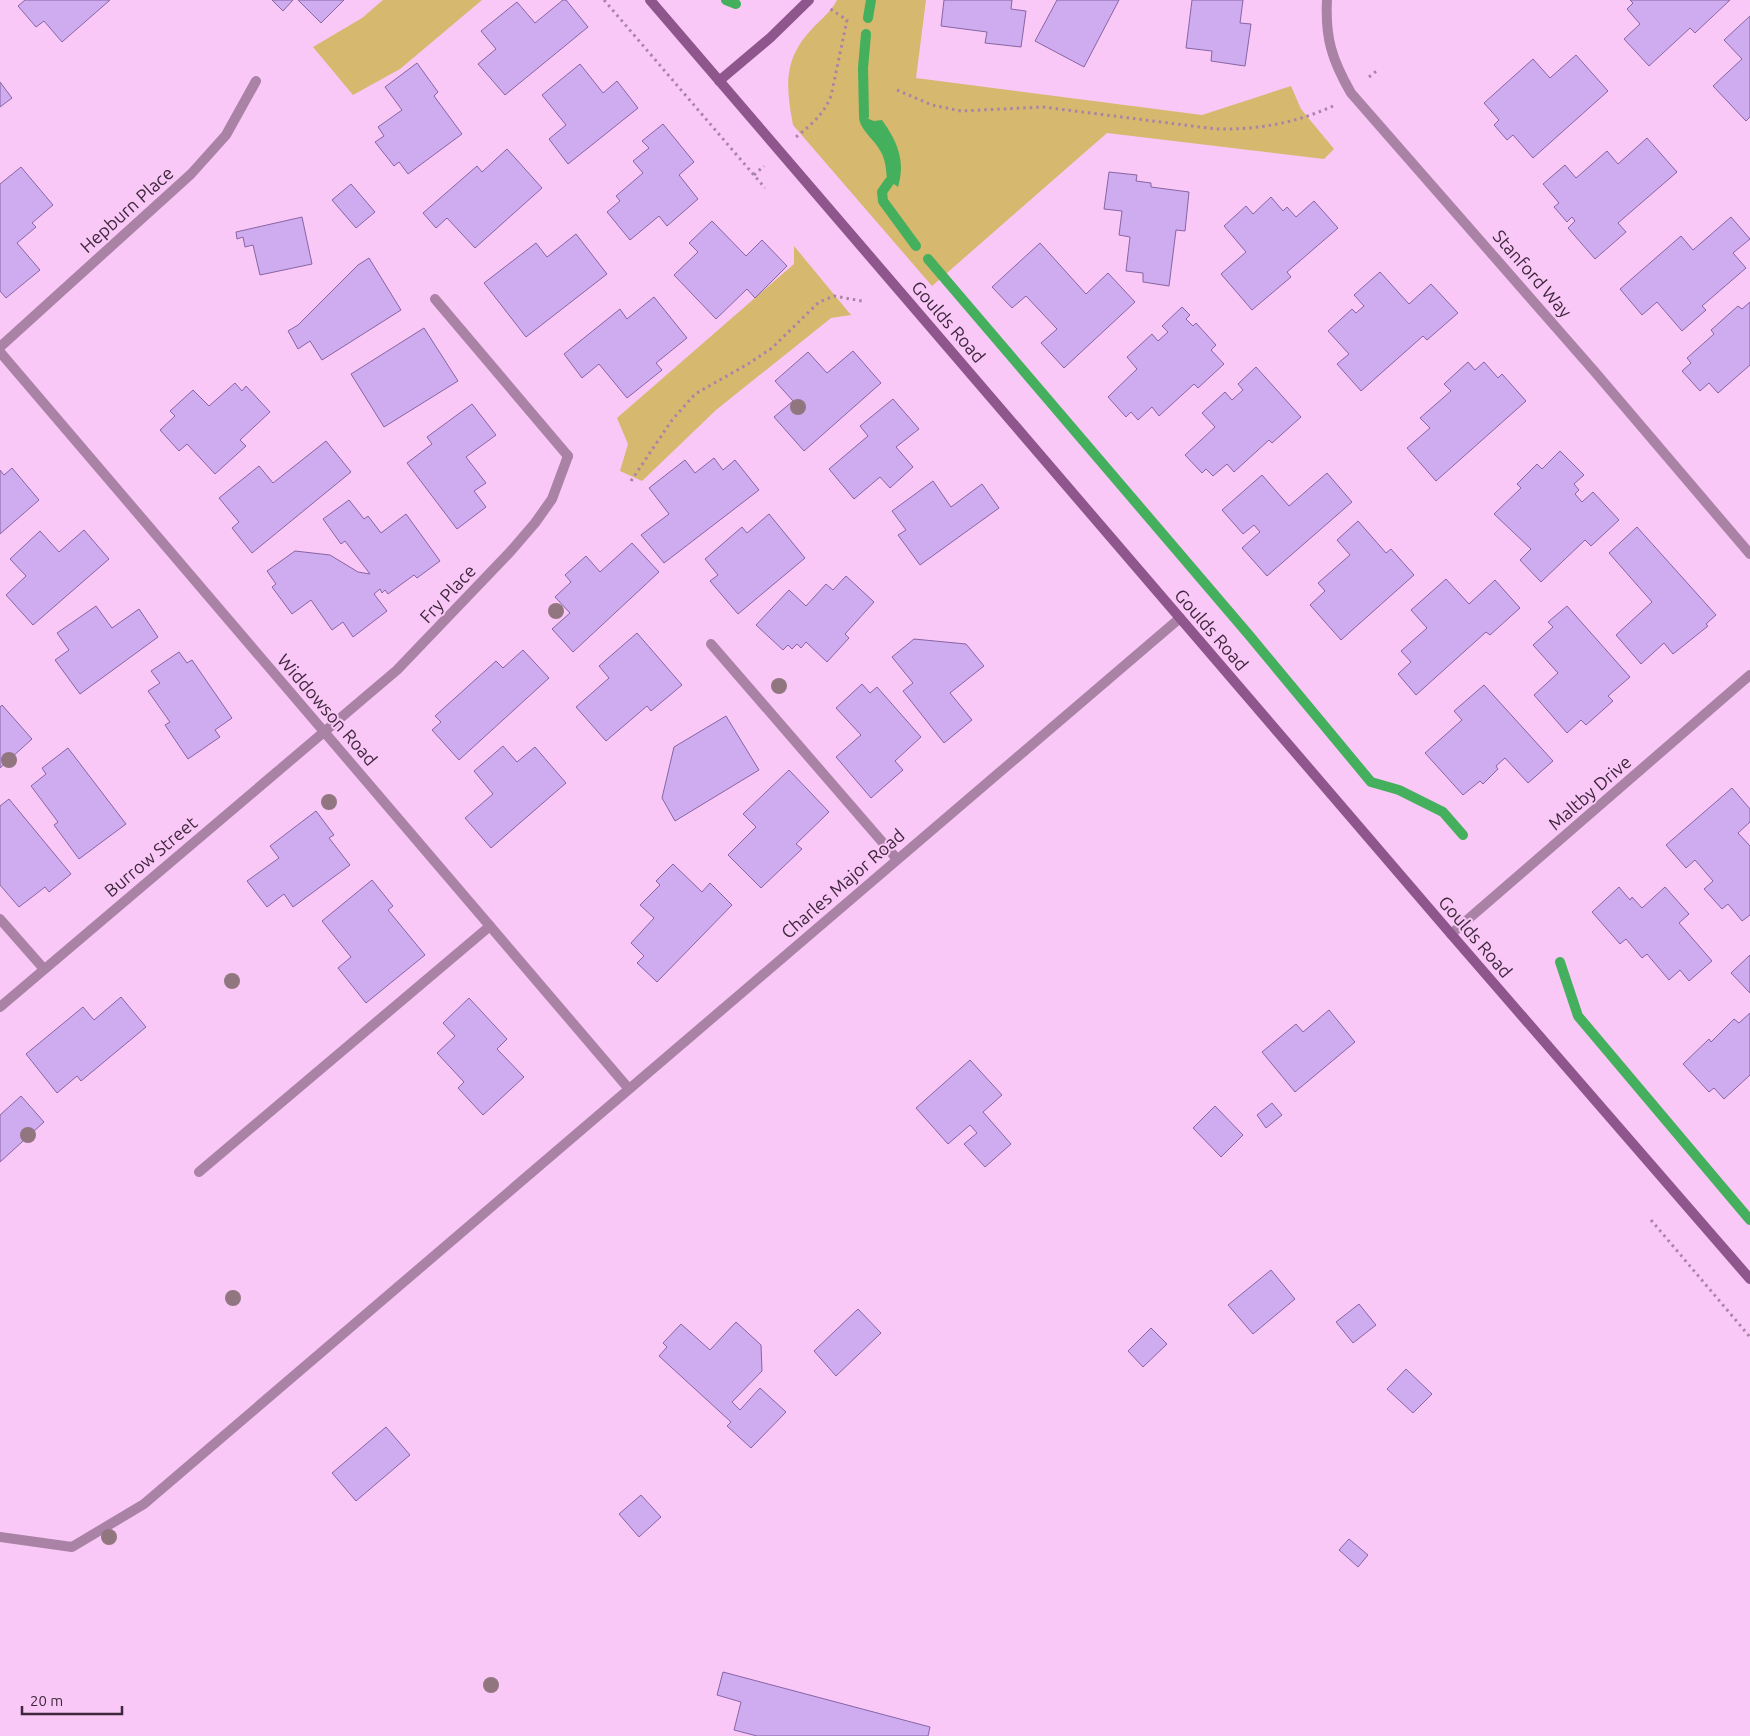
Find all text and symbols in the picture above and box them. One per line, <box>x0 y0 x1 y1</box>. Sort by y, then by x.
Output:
street label: Hepburn Place <box>76 162 177 256</box>
street label: Stanford Way <box>1489 226 1576 321</box>
street label: Goulds Road <box>908 277 990 366</box>
street label: Fry Place <box>415 560 479 627</box>
street label: Goulds Road <box>1171 585 1253 674</box>
street label: Widdowson Road <box>274 650 382 769</box>
street label: Maltby Drive <box>1544 751 1635 833</box>
street label: Burrow Street <box>100 812 201 901</box>
street label: Charles Major Road <box>777 824 908 942</box>
street label: Goulds Road <box>1435 892 1517 981</box>
scale bar <box>22 1684 122 1716</box>
text: 20 m <box>30 1692 63 1709</box>

